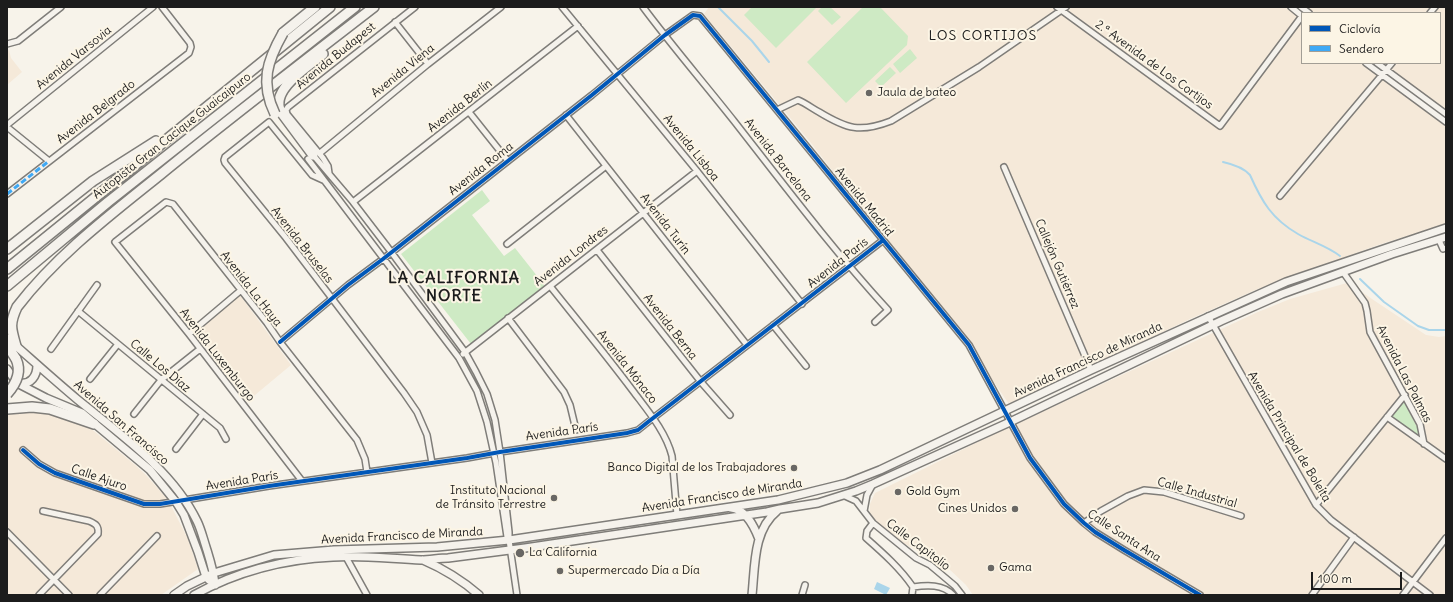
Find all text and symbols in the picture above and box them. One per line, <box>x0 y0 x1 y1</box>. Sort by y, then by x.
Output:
legend <box>1301 12 1441 64</box>
street label: 2.ª Avenida de Los Cortijos <box>1092 17 1216 113</box>
street label: Avenida Budapest <box>293 20 379 92</box>
text: Ciclovía <box>1339 21 1380 36</box>
street label: Avenida Varsovia <box>33 23 115 93</box>
district label: LOS CORTIJOS <box>929 28 1037 44</box>
street label: Avenida Viena <box>369 41 437 101</box>
text: Sendero <box>1339 41 1384 56</box>
street label: Autopista Gran Cacique Guaicaipuro <box>90 70 254 202</box>
street label: Avenida Berlín <box>425 76 495 136</box>
street label: Avenida Belgrado <box>54 77 138 147</box>
place label: Jaula de bateo <box>877 86 956 100</box>
marker: Jaula de bateo <box>864 88 874 98</box>
street label: Avenida Lisboa <box>660 112 722 184</box>
street label: Avenida Barcelona <box>741 116 815 204</box>
street label: Avenida Roma <box>446 139 516 199</box>
street label: Avenida Madrid <box>832 165 896 239</box>
street label: Avenida Turín <box>637 191 693 257</box>
street label: Avenida Bruselas <box>268 204 336 286</box>
street label: Callejón Gutiérrez <box>1032 217 1082 311</box>
street label: Avenida Londres <box>531 223 611 289</box>
street label: Avenida París <box>805 235 871 291</box>
street label: Avenida La Haya <box>217 248 285 330</box>
district label: LA CALIFORNIA NORTE <box>388 268 520 306</box>
street label: Avenida Berna <box>640 291 700 363</box>
street label: Avenida Luxemburgo <box>176 306 258 404</box>
street label: Avenida Francisco de Miranda <box>1011 319 1165 401</box>
street label: Avenida Las Palmas <box>1373 323 1435 425</box>
street label: Avenida Mónaco <box>594 327 660 407</box>
street label: Calle Los Díaz <box>127 337 193 395</box>
street label: Avenida Principal de Boleíta <box>1244 369 1334 505</box>
street label: Avenida San Francisco <box>70 378 172 468</box>
street label: Avenida París <box>525 420 599 444</box>
place label: Banco Digital de los Trabajadores <box>607 461 786 475</box>
street label: Calle Ajuro <box>69 462 129 494</box>
marker: Banco Digital de los Trabajadores <box>789 463 799 473</box>
street label: Avenida París <box>205 468 279 494</box>
street label: Calle Industrial <box>1156 475 1238 511</box>
street label: Avenida Francisco de Miranda <box>641 476 803 516</box>
place label: Instituto Nacional de Tránsito Terrestre <box>436 484 546 512</box>
place label: Gold Gym <box>906 485 960 499</box>
marker: Gold Gym <box>893 487 903 497</box>
marker: Instituto Nacional de Tránsito Terrestre <box>549 493 559 503</box>
place label: Cines Unidos <box>938 502 1007 516</box>
marker: Cines Unidos <box>1010 504 1020 514</box>
street label: Calle Santa Ana <box>1084 507 1164 565</box>
street label: Calle Capitolio <box>883 516 953 574</box>
street label: Avenida Francisco de Miranda <box>321 525 483 547</box>
place label: La California <box>529 546 597 560</box>
marker: La California <box>514 547 526 559</box>
place label: Gama <box>999 561 1032 575</box>
marker: Gama <box>986 563 996 573</box>
place label: Supermercado Día a Día <box>568 564 700 578</box>
scale bar <box>1313 564 1404 590</box>
marker: Supermercado Día a Día <box>555 566 565 576</box>
text: 100 m <box>1318 571 1352 586</box>

